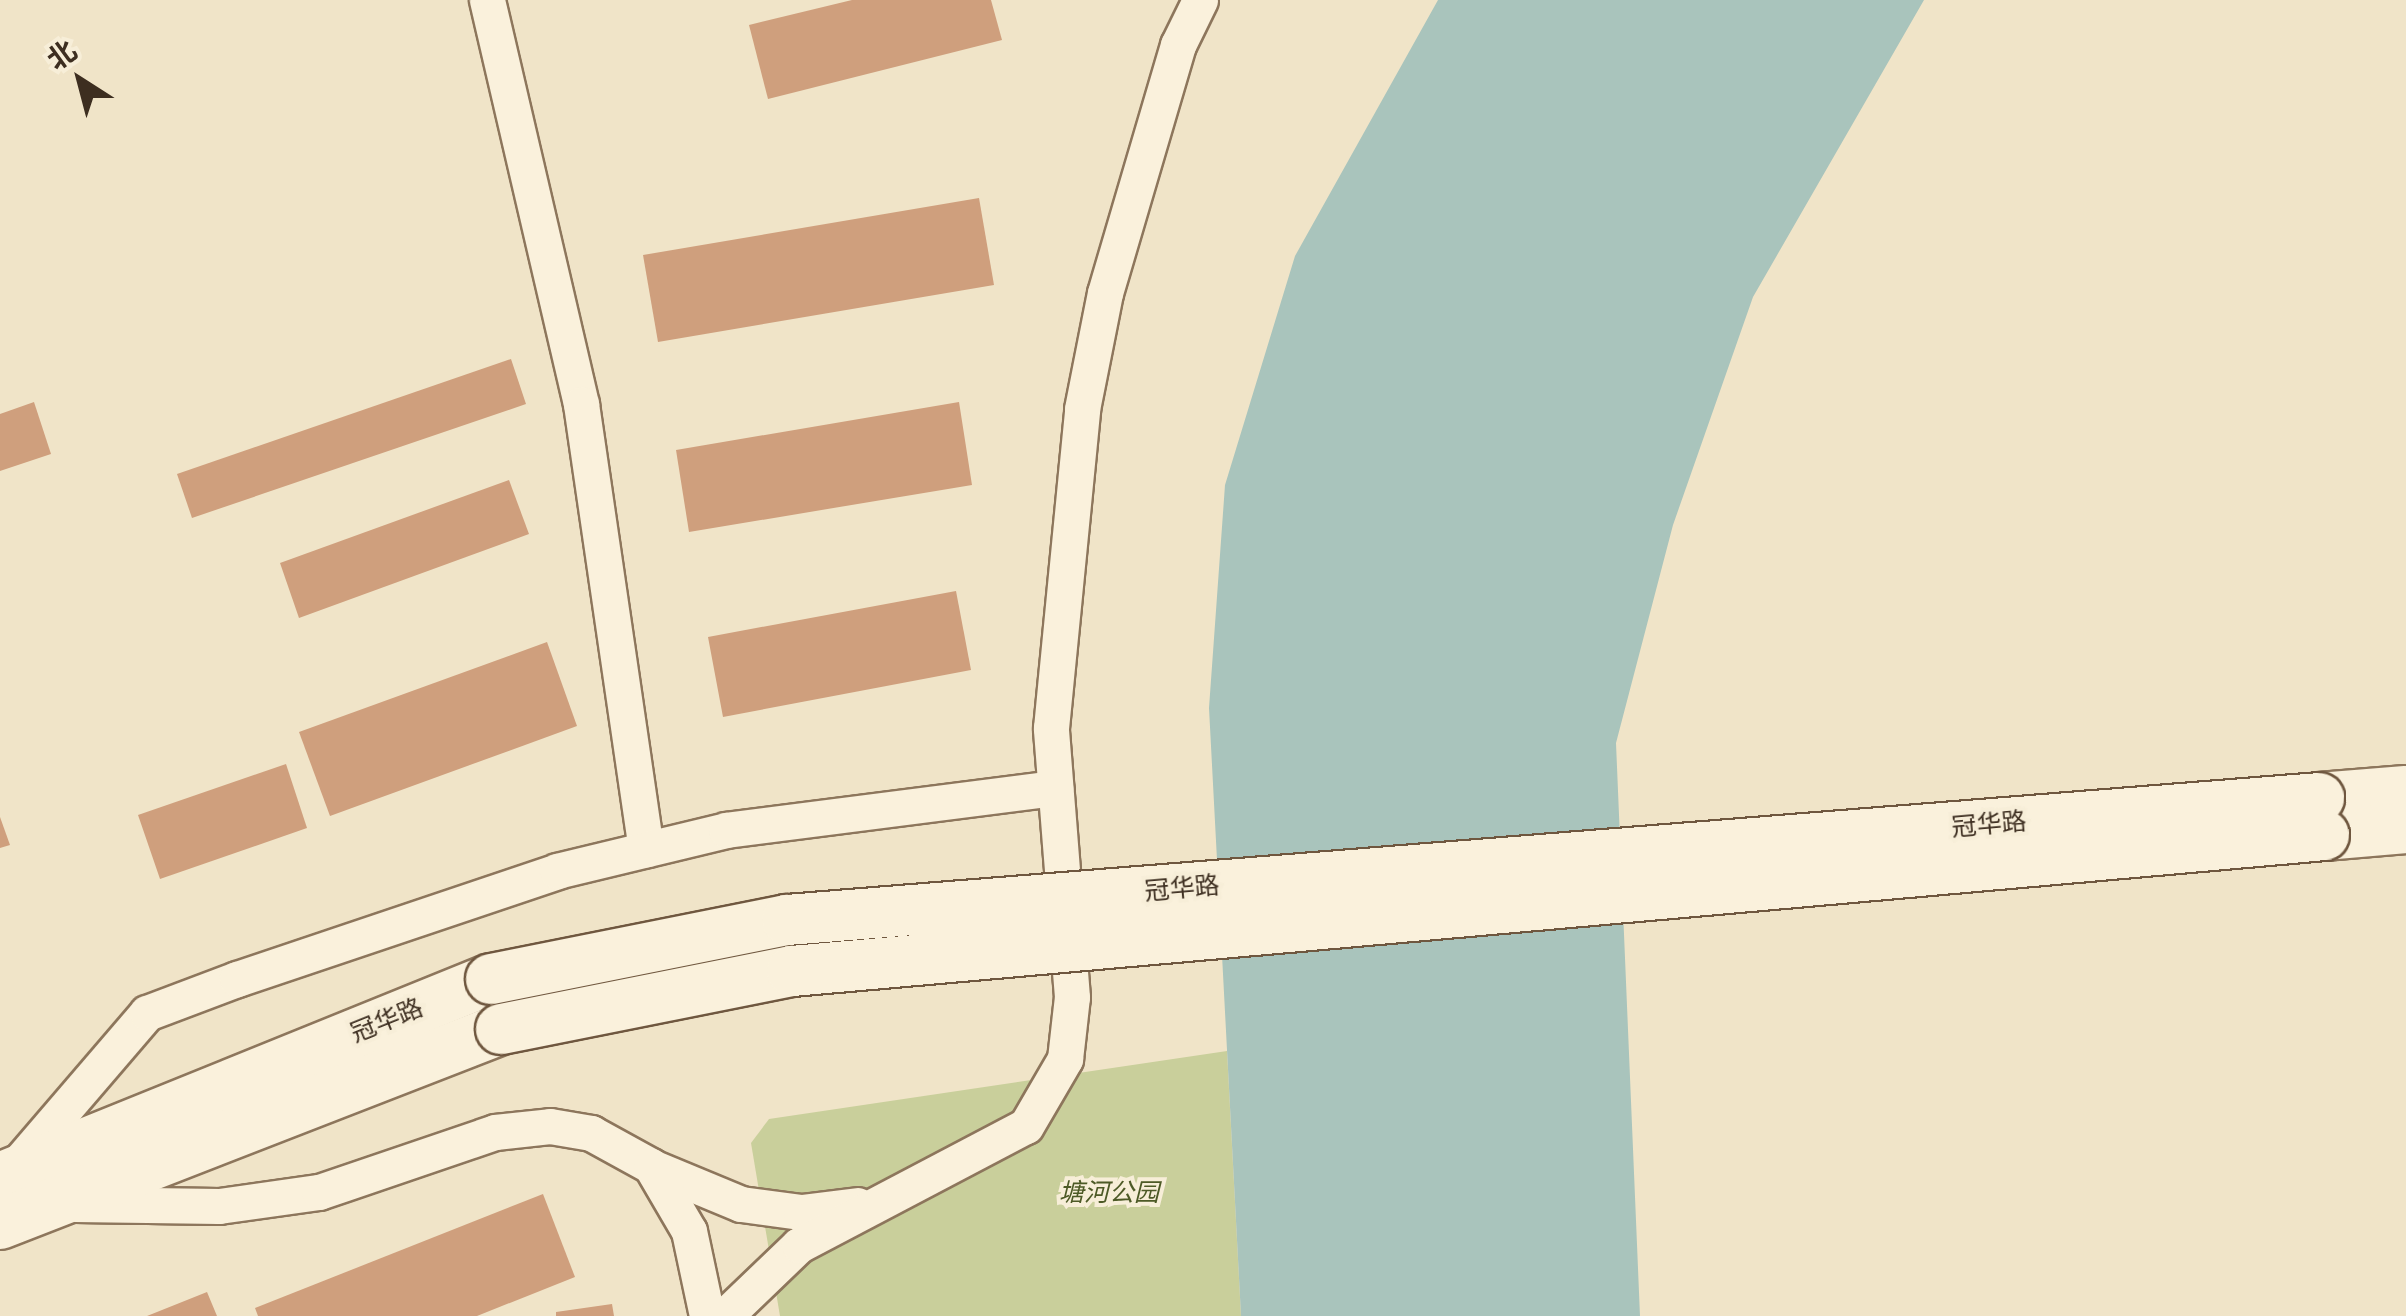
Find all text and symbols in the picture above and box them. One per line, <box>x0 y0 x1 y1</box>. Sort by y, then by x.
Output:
north arrow <box>30 30 130 130</box>
text: 北 <box>41 34 83 77</box>
street label: 冠华路 <box>1950 807 2028 843</box>
street label: 冠华路 <box>1143 871 1221 907</box>
street label: 冠华路 <box>347 993 427 1049</box>
park label: 塘河公园 <box>1059 1178 1159 1208</box>

